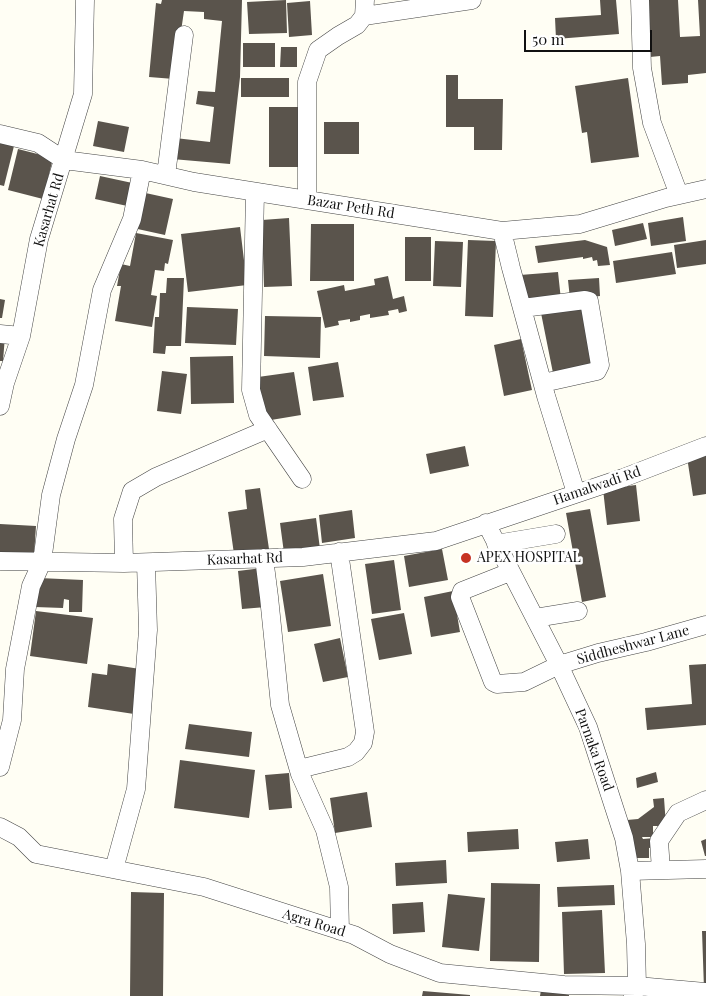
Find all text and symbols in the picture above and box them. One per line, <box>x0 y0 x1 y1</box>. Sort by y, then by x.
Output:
scale bar <box>526 20 654 52</box>
text: 50 m <box>532 29 564 49</box>
street label: Kasarhat Rd <box>30 171 68 249</box>
street label: Bazar Peth Rd <box>306 192 396 222</box>
street label: Hamalwadi Rd <box>551 463 643 509</box>
street label: Kasarhat Rd <box>207 549 283 569</box>
place label: APEX HOSPITAL <box>477 550 581 566</box>
marker: APEX HOSPITAL <box>459 551 473 565</box>
street label: Siddheshwar Lane <box>575 622 691 668</box>
street label: Parnaka Road <box>571 706 617 794</box>
street label: Agra Road <box>281 906 347 940</box>

